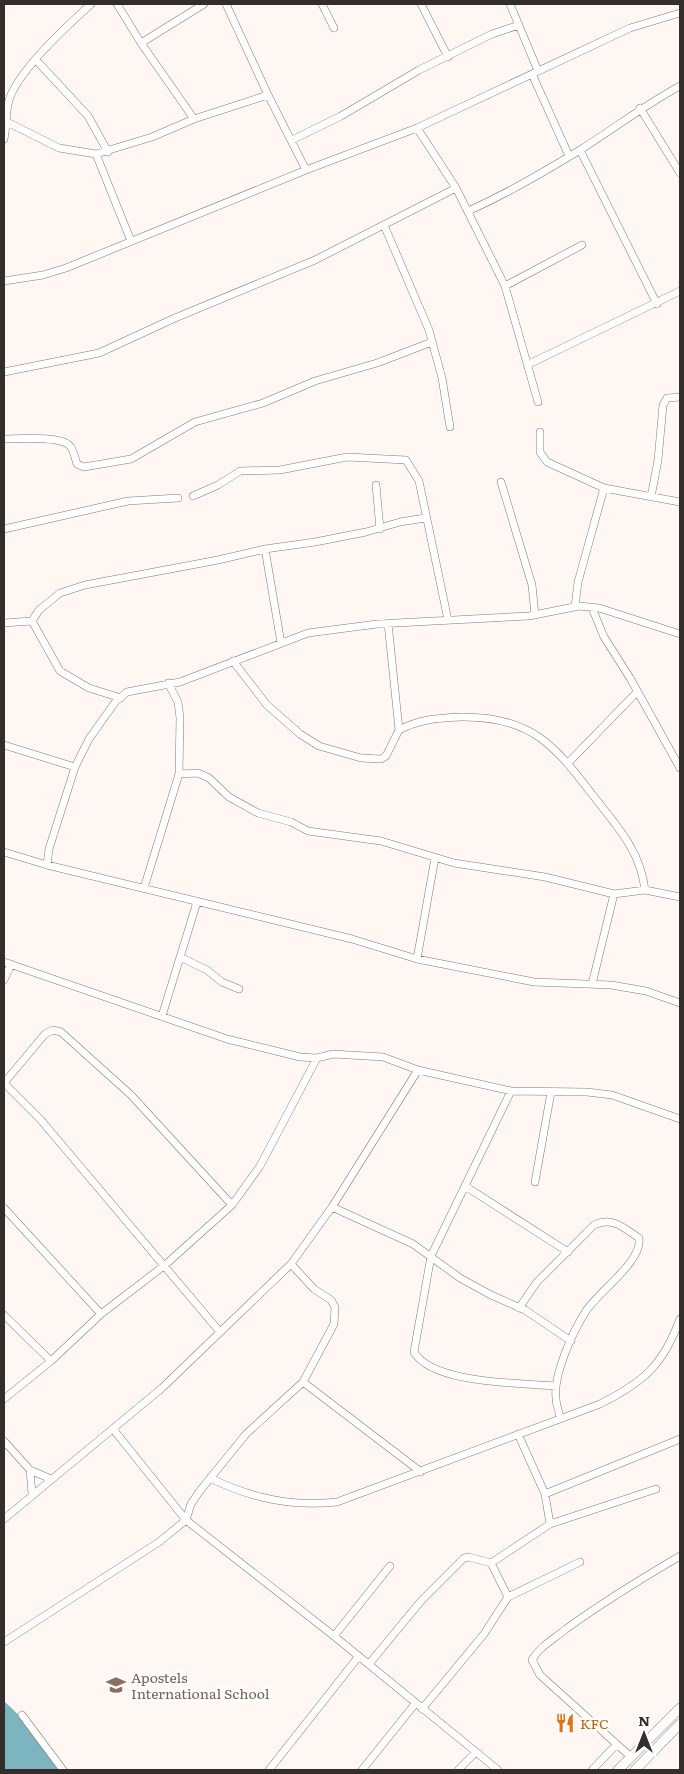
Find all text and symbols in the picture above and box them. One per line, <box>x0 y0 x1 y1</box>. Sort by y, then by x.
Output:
place label: Apostels International School <box>131 1667 270 1703</box>
school or university icon: Apostels International School <box>105 1674 127 1696</box>
north arrow <box>619 1709 669 1759</box>
text: N <box>638 1710 650 1730</box>
restaurant icon: KFC <box>554 1712 576 1734</box>
place label: KFC <box>580 1713 609 1733</box>

